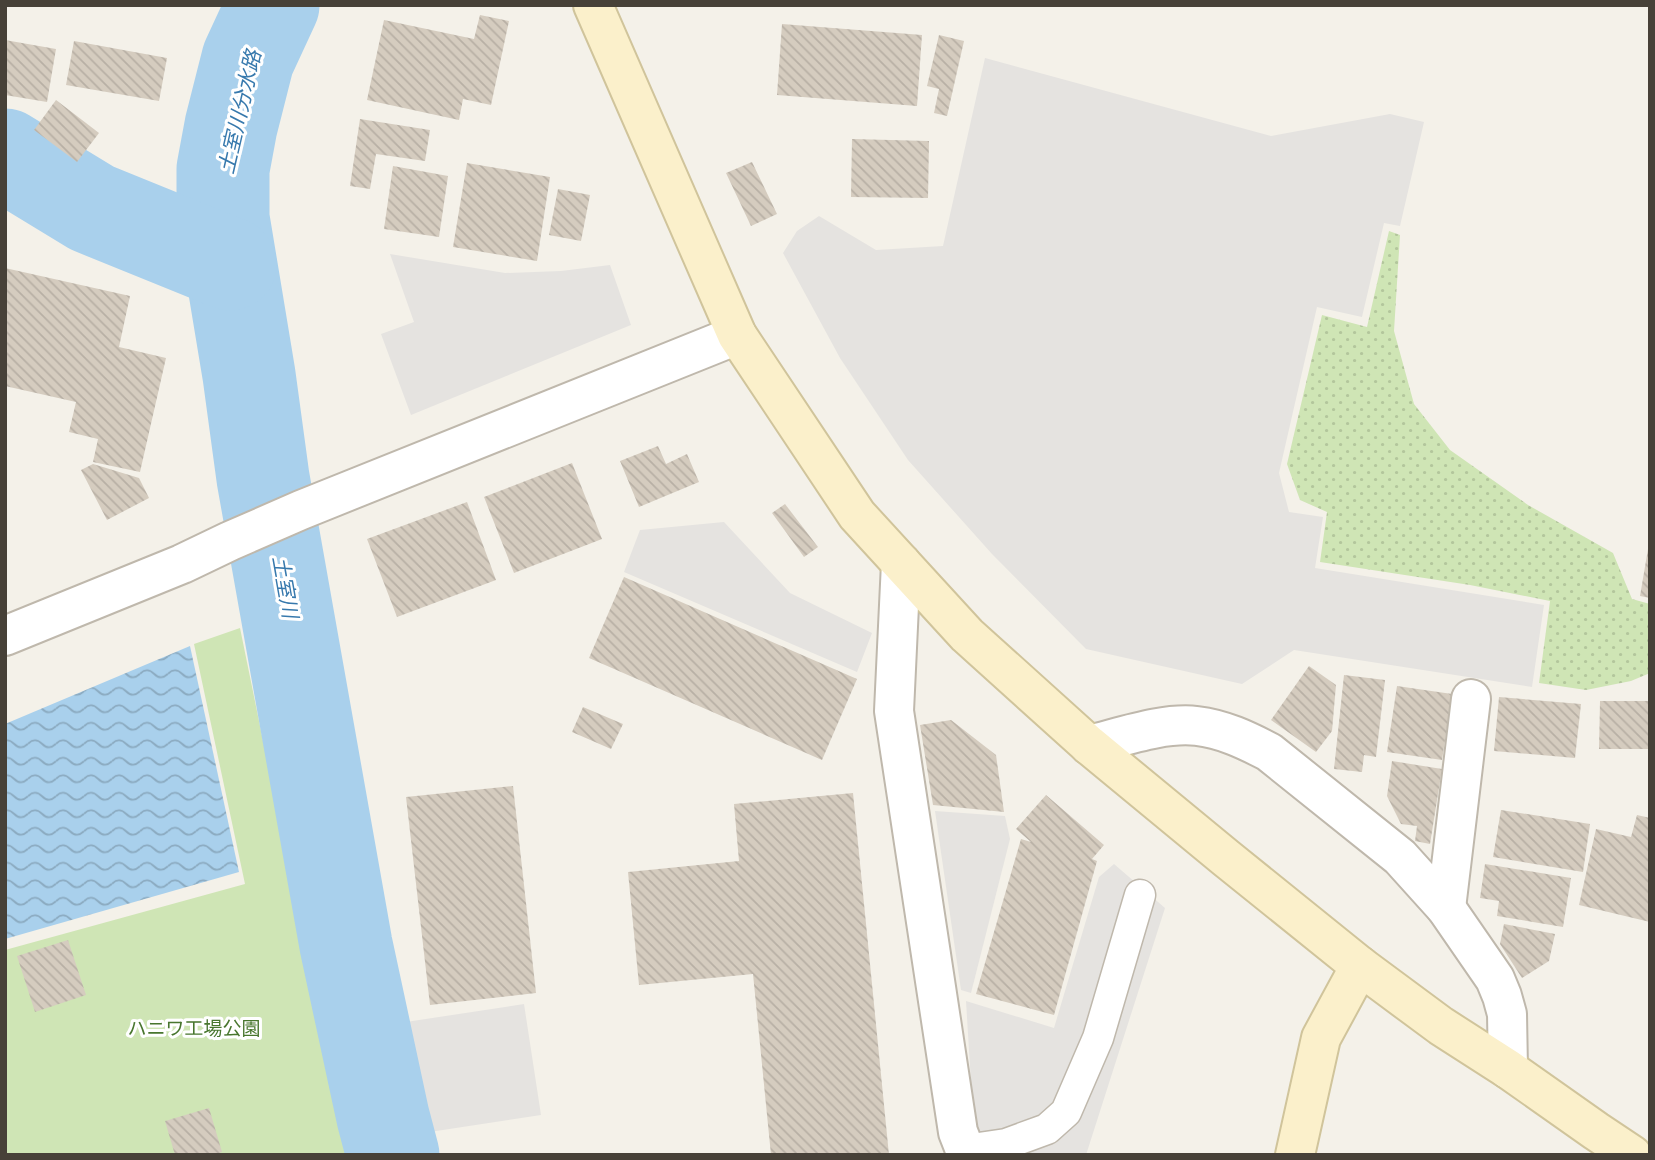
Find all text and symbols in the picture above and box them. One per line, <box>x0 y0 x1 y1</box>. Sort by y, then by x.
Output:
water label: 土室川分水路 <box>212 46 265 176</box>
water label: 土室川 <box>269 554 305 622</box>
park label: ハニワ工場公園 <box>127 1016 261 1039</box>

